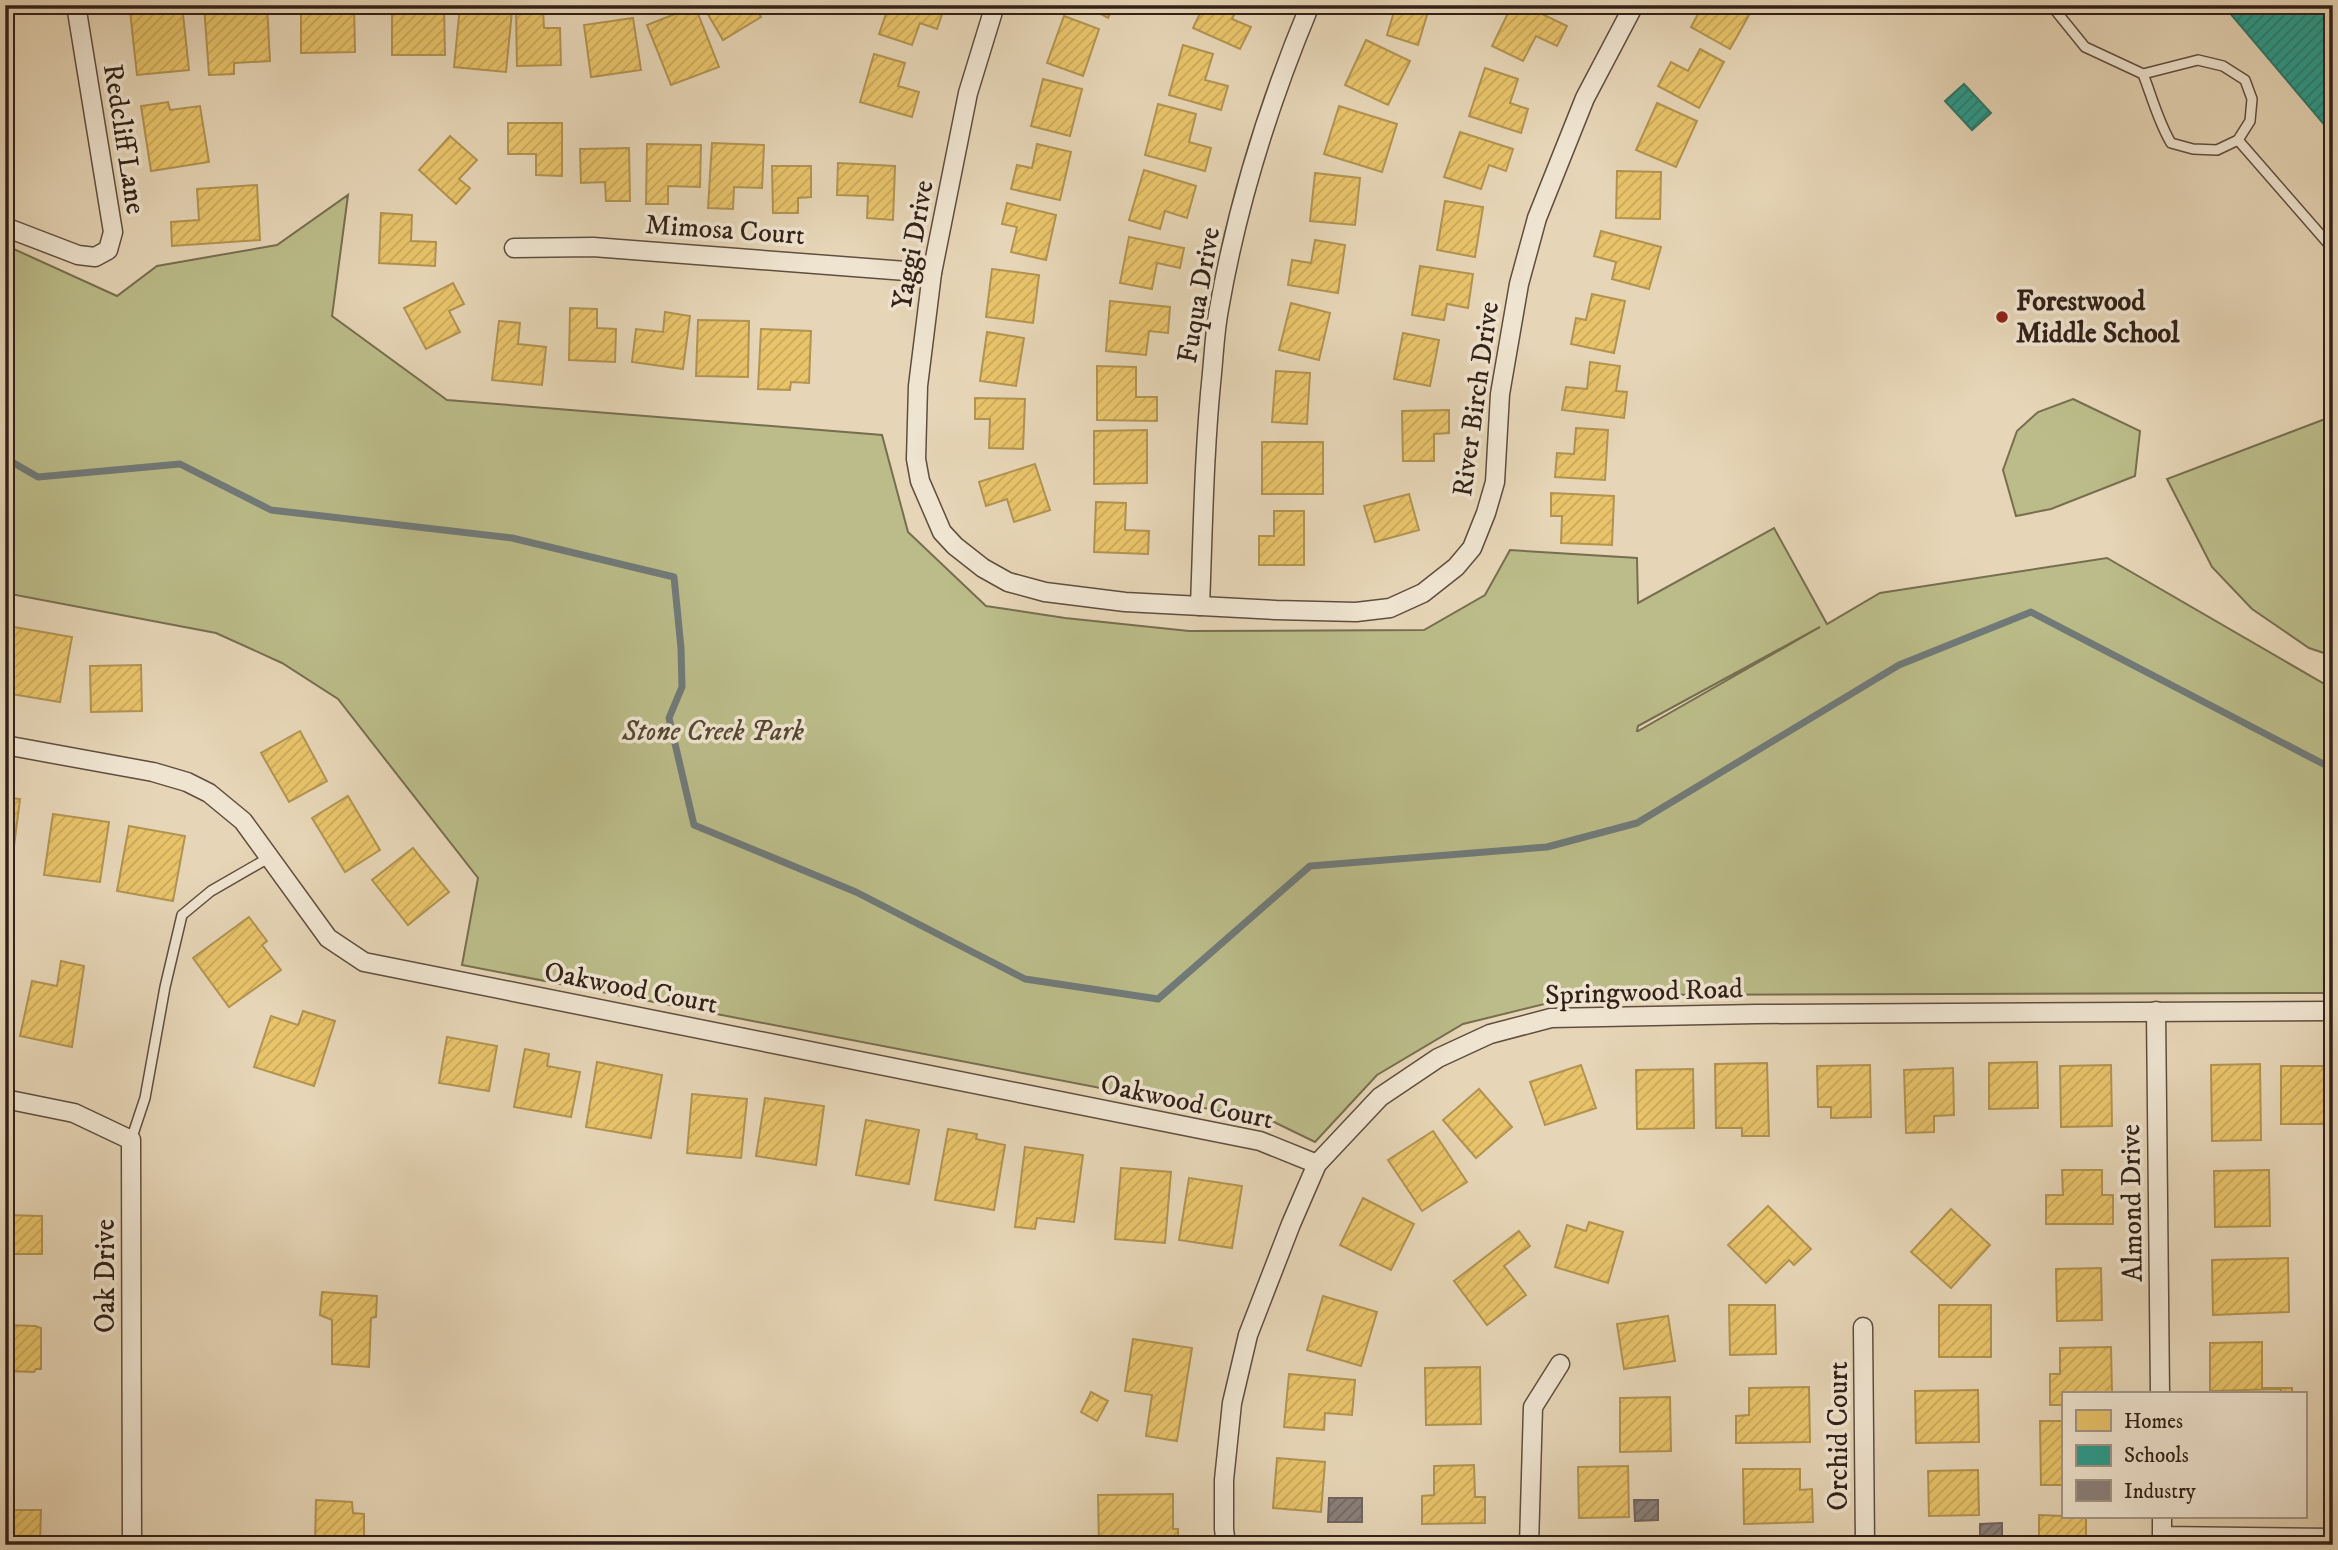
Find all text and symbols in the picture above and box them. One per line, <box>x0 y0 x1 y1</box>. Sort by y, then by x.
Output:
street label: Redcliff Lane <box>95 61 153 217</box>
street label: Yaggi Drive <box>884 178 942 312</box>
street label: Mimosa Court <box>644 207 806 253</box>
street label: Fuqua Drive <box>1170 224 1228 366</box>
place label: Forestwood Middle School <box>2016 284 2180 351</box>
street label: River Birch Drive <box>1445 299 1507 499</box>
marker: Forestwood Middle School <box>1994 309 2010 325</box>
park label: Stone Creek Park <box>621 714 804 749</box>
street label: Oakwood Court <box>541 954 721 1022</box>
street label: Springwood Road <box>1544 971 1744 1013</box>
street label: Oakwood Court <box>1097 1067 1277 1137</box>
street label: Almond Drive <box>2113 1124 2151 1282</box>
street label: Oak Drive <box>88 1219 123 1333</box>
street label: Orchid Court <box>1821 1361 1856 1511</box>
legend <box>2062 1392 2306 1518</box>
text: Homes <box>2124 1409 2183 1435</box>
text: Schools <box>2124 1443 2189 1469</box>
text: Industry <box>2124 1479 2197 1505</box>

